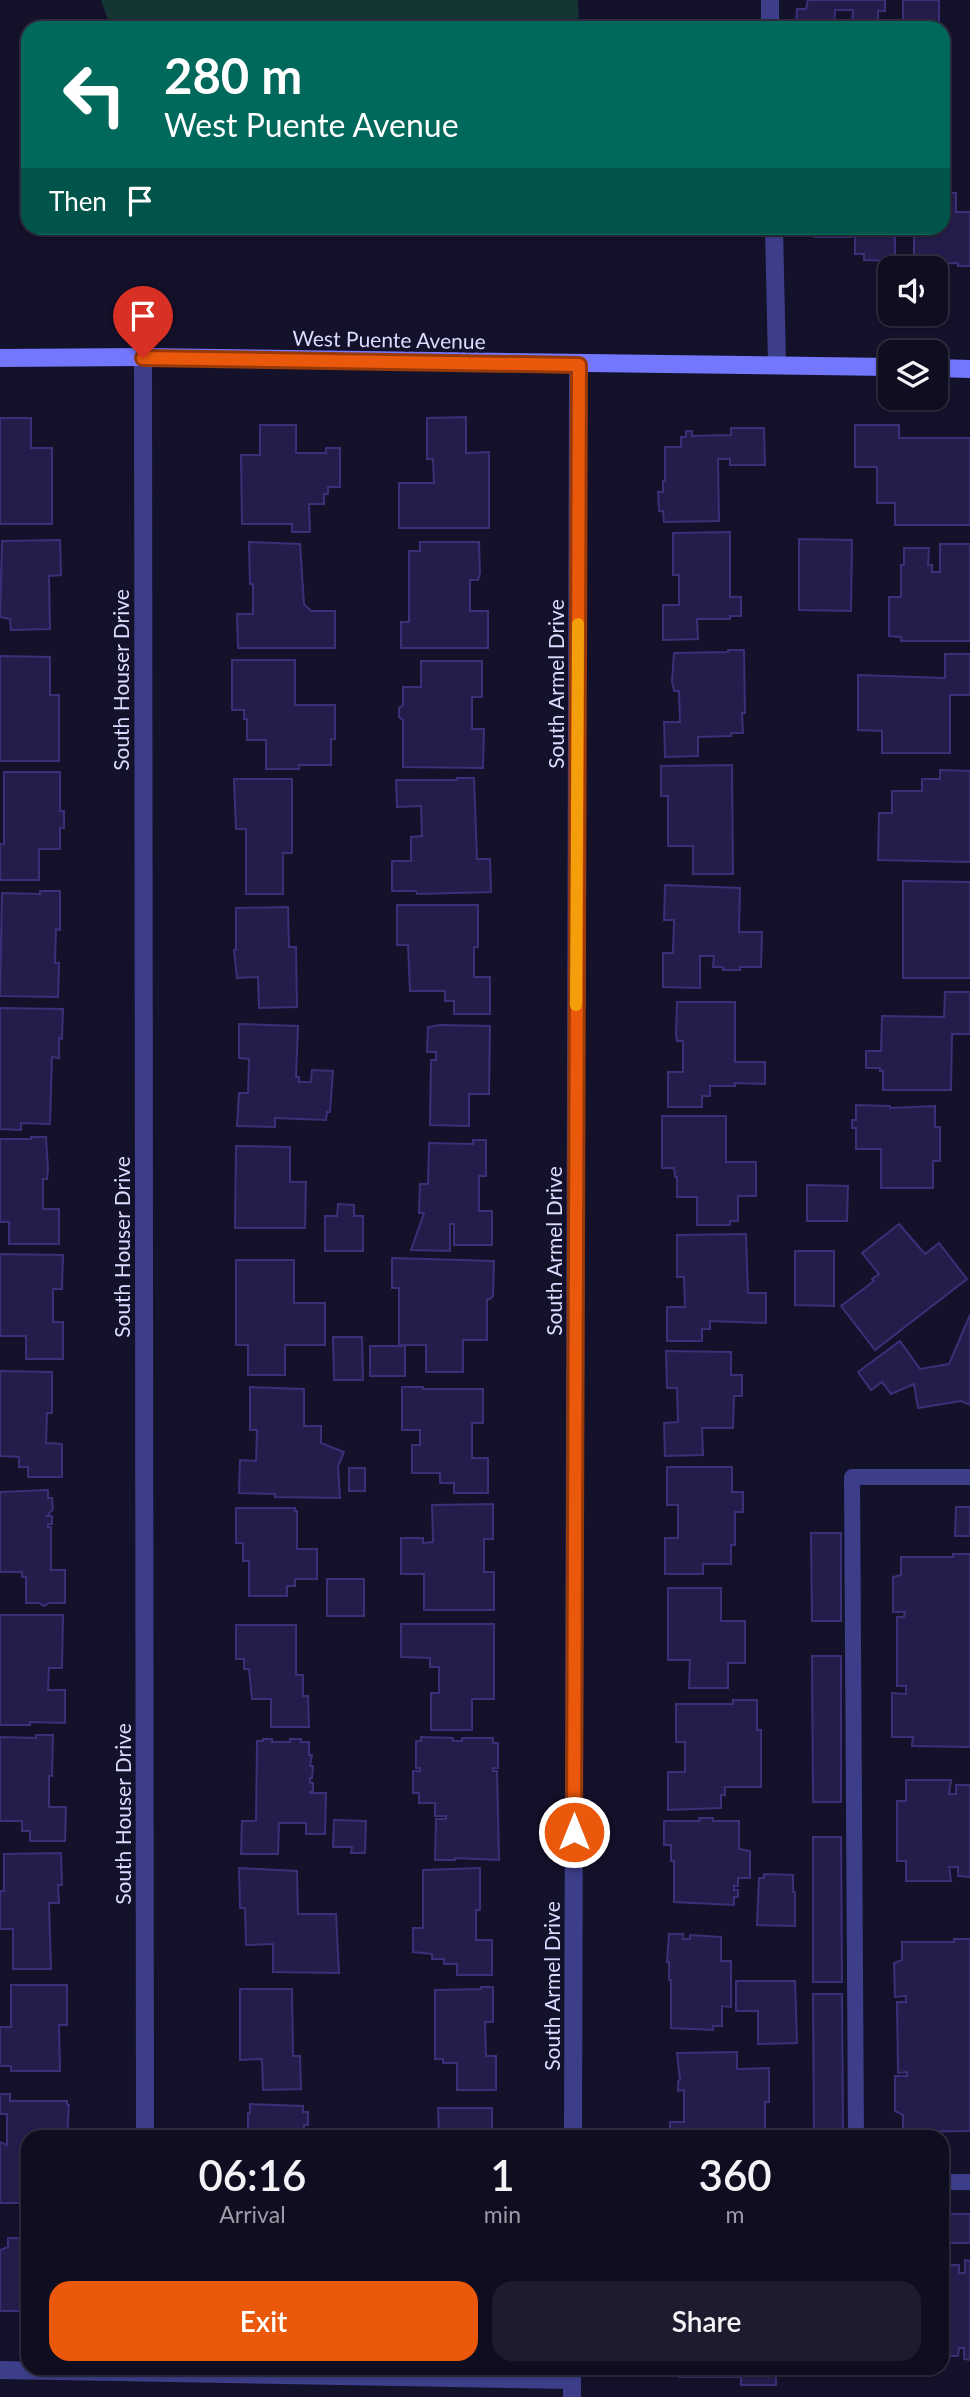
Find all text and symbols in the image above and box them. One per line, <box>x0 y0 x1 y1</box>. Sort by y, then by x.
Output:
text: 280 m <box>164 46 302 104</box>
icon: left <box>49 49 140 140</box>
text: West Puente Avenue <box>164 105 459 144</box>
icon: arrive <box>121 182 159 220</box>
text: Then <box>49 185 107 217</box>
map controls <box>878 256 948 410</box>
button: sound <box>878 256 948 326</box>
pin <box>113 286 173 358</box>
icon: arrive <box>124 297 162 335</box>
street label: West Puente Avenue <box>292 325 486 353</box>
button: layers <box>878 340 948 410</box>
street label: South Houser Drive <box>108 589 133 771</box>
street label: South Armel Drive <box>543 599 568 769</box>
street label: South Houser Drive <box>109 1156 134 1338</box>
street label: South Armel Drive <box>541 1166 566 1336</box>
street label: South Houser Drive <box>110 1723 135 1905</box>
position arrow <box>537 1795 611 1869</box>
street label: South Armel Drive <box>539 1901 564 2071</box>
text: 06:16 <box>198 2150 306 2200</box>
text: 1 <box>490 2150 515 2200</box>
text: 360 <box>699 2150 772 2200</box>
text: Arrival <box>219 2200 286 2228</box>
text: min <box>484 2200 521 2228</box>
text: m <box>726 2200 745 2228</box>
button: Exit <box>49 2281 478 2361</box>
button: Share <box>492 2281 921 2361</box>

